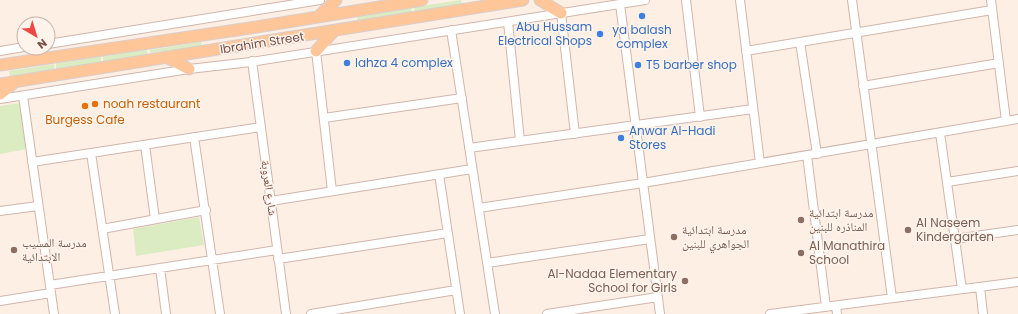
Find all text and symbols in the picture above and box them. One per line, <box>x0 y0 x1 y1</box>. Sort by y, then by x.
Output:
marker: ya balash complex <box>637 11 647 21</box>
north arrow <box>16 16 56 56</box>
place label: Abu Hussam Electrical Shops <box>498 18 592 49</box>
place label: ya balash complex <box>612 21 672 52</box>
street label: Ibrahim Street <box>219 27 305 58</box>
marker: Abu Hussam Electrical Shops <box>595 29 605 39</box>
text: N <box>34 35 50 53</box>
place label: lahza 4 complex <box>355 54 453 71</box>
place label: T5 barber shop <box>646 56 737 73</box>
marker: lahza 4 complex <box>342 58 352 68</box>
marker: T5 barber shop <box>633 60 643 70</box>
place label: noah restaurant <box>103 95 200 112</box>
marker: noah restaurant <box>90 99 100 109</box>
marker: Burgess Cafe <box>80 101 90 111</box>
place label: Burgess Cafe <box>45 111 125 128</box>
place label: Anwar Al-Hadi Stores <box>629 122 716 153</box>
marker: Anwar Al-Hadi Stores <box>616 133 626 143</box>
street label: شارع العروبة <box>257 159 282 217</box>
place label: مدرسة ابتدائية المناذره للبنين <box>809 204 873 235</box>
place label: Al Naseem Kindergarten <box>916 214 994 245</box>
marker: مدرسة ابتدائية المناذره للبنين <box>796 215 806 225</box>
place label: مدرسة ابتدائية الجواهري للبنين <box>682 221 749 254</box>
marker: Al Naseem Kindergarten <box>903 225 913 235</box>
marker: مدرسة ابتدائية الجواهري للبنين <box>669 232 679 242</box>
place label: مدرسة المسيب الابتدائية <box>22 234 87 265</box>
place label: Al Manathira School <box>809 237 885 268</box>
marker: مدرسة المسيب الابتدائية <box>9 245 19 255</box>
marker: Al Manathira School <box>796 248 806 258</box>
place label: Al-Nadaa Elementary School for Girls <box>548 265 677 296</box>
marker: Al-Nadaa Elementary School for Girls <box>680 276 690 286</box>

